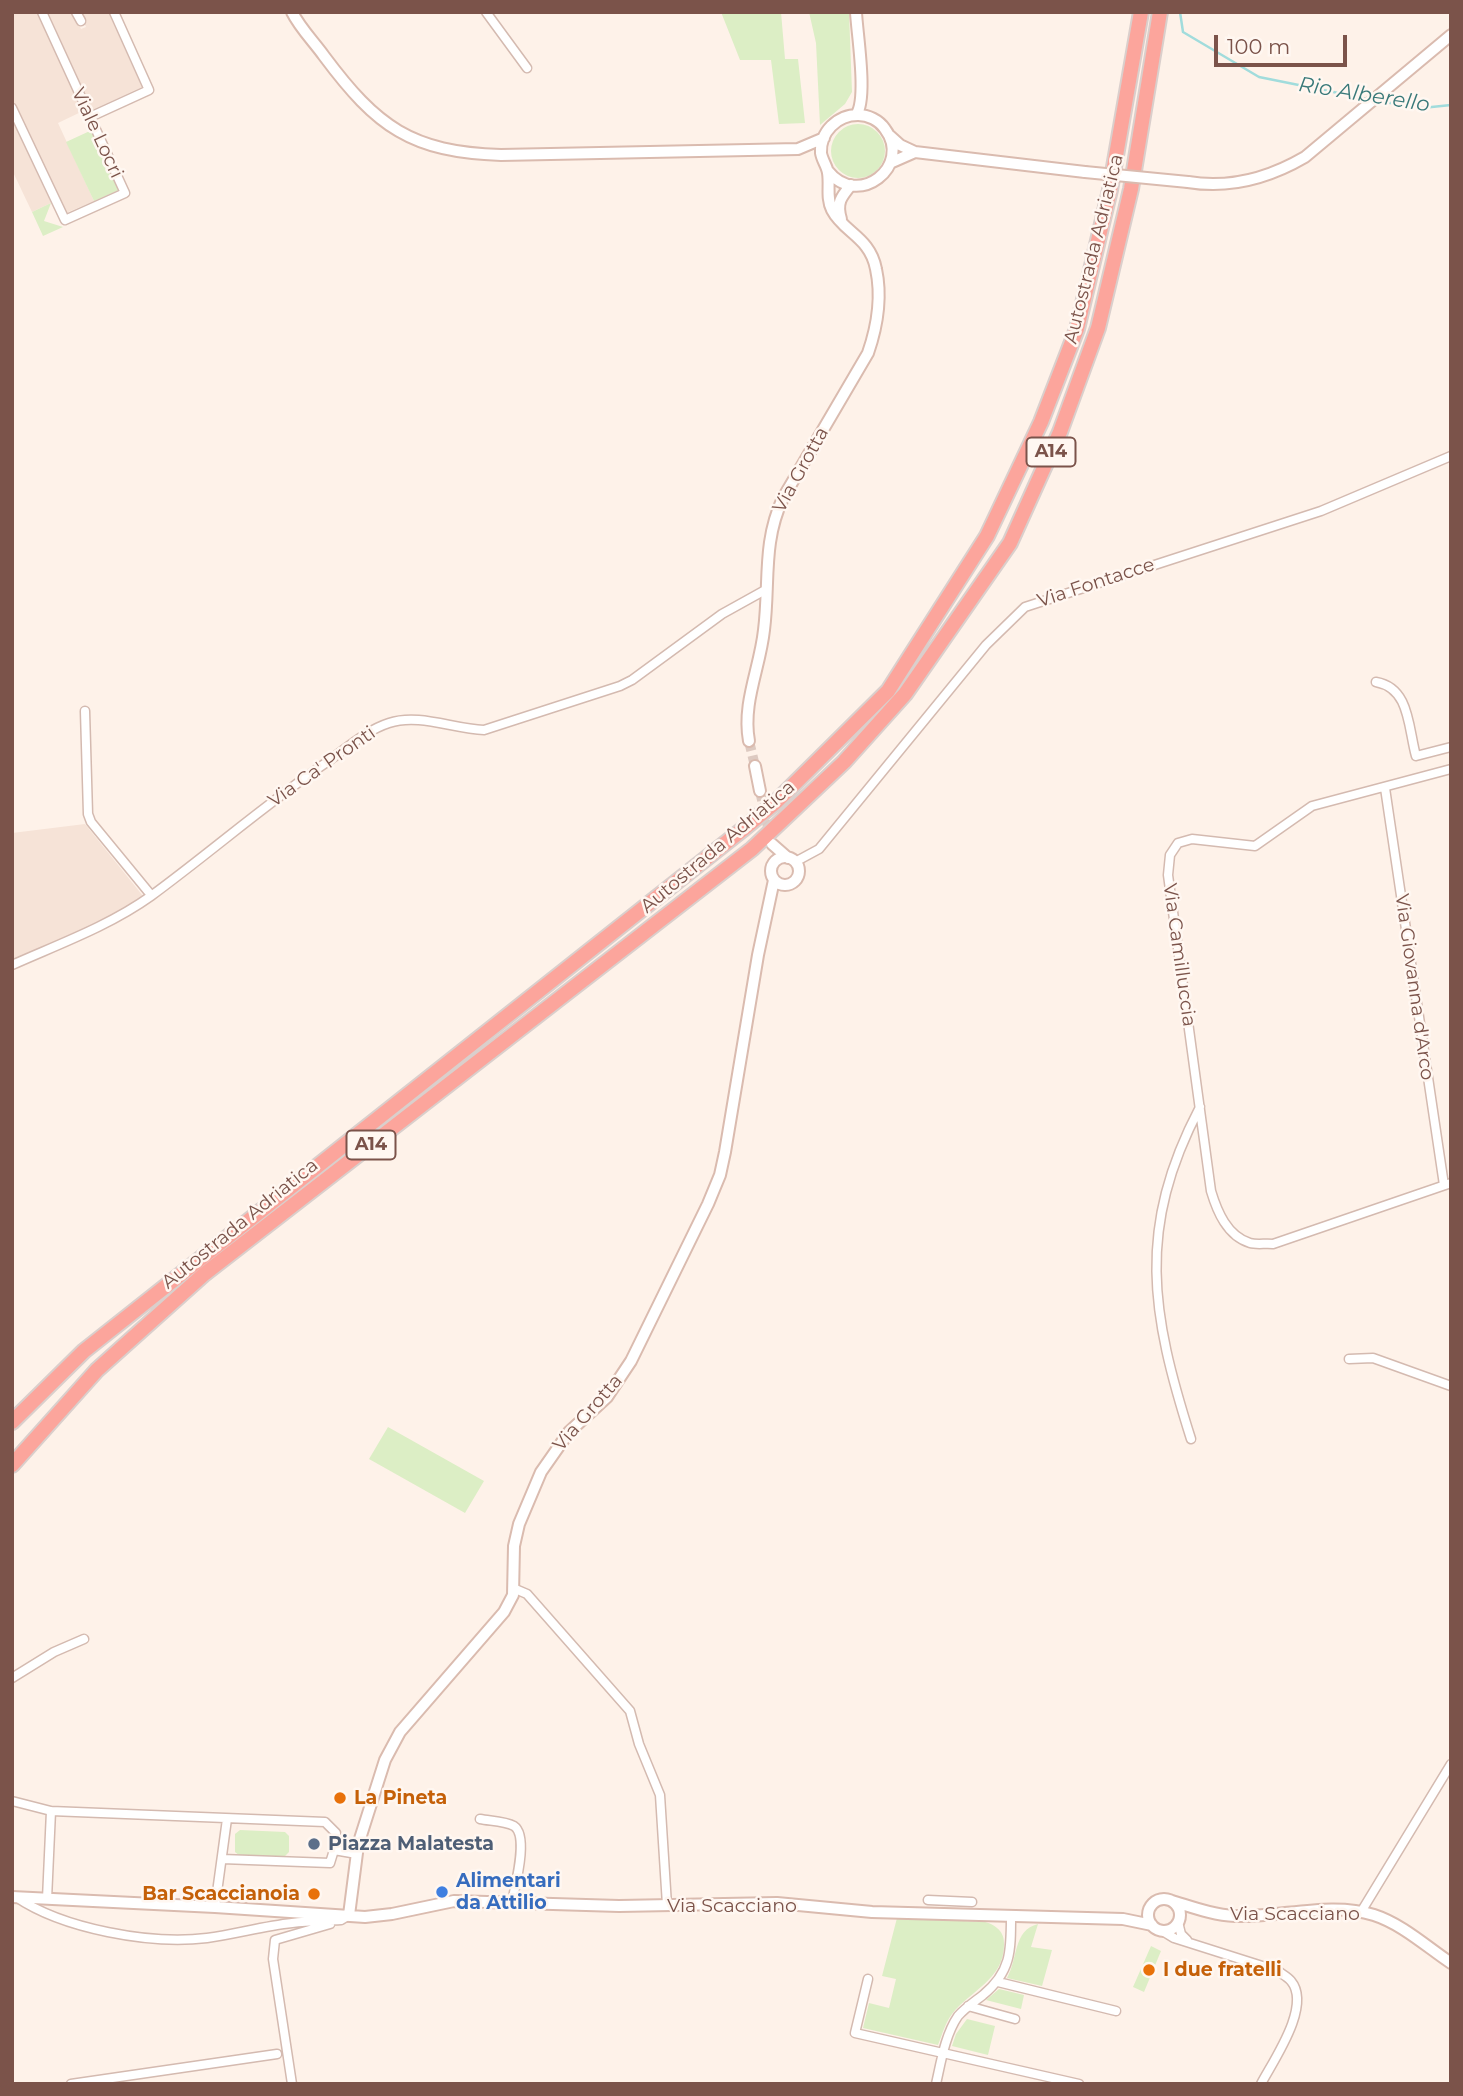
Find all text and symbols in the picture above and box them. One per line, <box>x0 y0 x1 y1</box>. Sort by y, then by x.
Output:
scale bar <box>1218 21 1351 65</box>
text: 100 m <box>1227 34 1290 59</box>
water label: Rio Alberello <box>1297 72 1431 118</box>
street label: Viale Locri <box>66 84 128 182</box>
street label: Autostrada Adriatica <box>1059 152 1129 346</box>
street label: Via Grotta <box>768 423 834 517</box>
road number: A14 <box>1026 438 1076 466</box>
street label: Via Fontacce <box>1035 553 1157 613</box>
street label: Via Ca' Pronti <box>264 722 380 812</box>
street label: Autostrada Adriatica <box>636 776 800 918</box>
street label: Via Camilluccia <box>1158 882 1200 1028</box>
street label: Via Giovanna d'Arco <box>1390 892 1438 1082</box>
road number: A14 <box>346 1130 396 1160</box>
street label: Autostrada Adriatica <box>157 1154 323 1294</box>
street label: Via Grotta <box>548 1370 628 1456</box>
place label: La Pineta <box>354 1787 447 1809</box>
marker: La Pineta <box>332 1790 348 1806</box>
place label: Piazza Malatesta <box>328 1833 494 1855</box>
marker: Piazza Malatesta <box>306 1836 322 1852</box>
place label: Alimentari da Attilio <box>456 1870 561 1914</box>
place label: Bar Scaccianoia <box>142 1883 300 1905</box>
marker: Alimentari da Attilio <box>434 1884 450 1900</box>
marker: Bar Scaccianoia <box>306 1886 322 1902</box>
street label: Via Scacciano <box>667 1895 797 1917</box>
street label: Via Scacciano <box>1230 1903 1360 1925</box>
place label: I due fratelli <box>1163 1959 1282 1981</box>
marker: I due fratelli <box>1141 1962 1157 1978</box>

